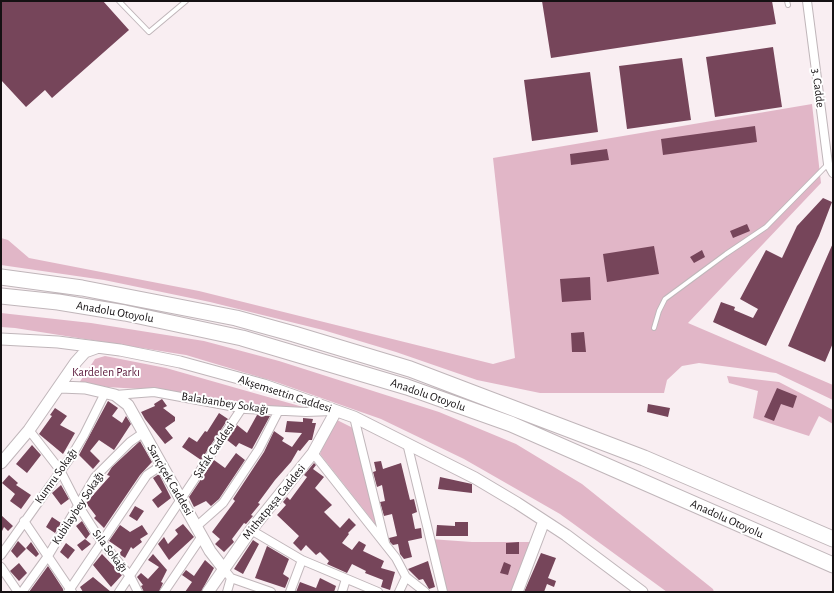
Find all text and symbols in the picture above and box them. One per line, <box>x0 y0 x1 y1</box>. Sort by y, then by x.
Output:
street label: 3. Cadde <box>808 68 828 108</box>
street label: Anadolu Otoyolu <box>75 298 155 326</box>
park label: Kardelen Parkı <box>72 365 140 379</box>
street label: Akşemsettin Caddesi <box>236 372 334 416</box>
street label: Anadolu Otoyolu <box>388 375 468 415</box>
street label: Balabanbey Sokağı <box>180 389 270 417</box>
street label: Şafak Caddesi <box>190 419 238 481</box>
street label: Sarıçiçek Caddesi <box>144 442 196 518</box>
street label: Kumru Sokağı <box>32 445 80 507</box>
street label: Mithatpaşa Caddesi <box>239 462 309 542</box>
street label: Kubilaybey Sokağı <box>49 469 107 547</box>
street label: Anadolu Otoyolu <box>688 496 766 542</box>
street label: Sıla Sokağı <box>89 527 131 575</box>

